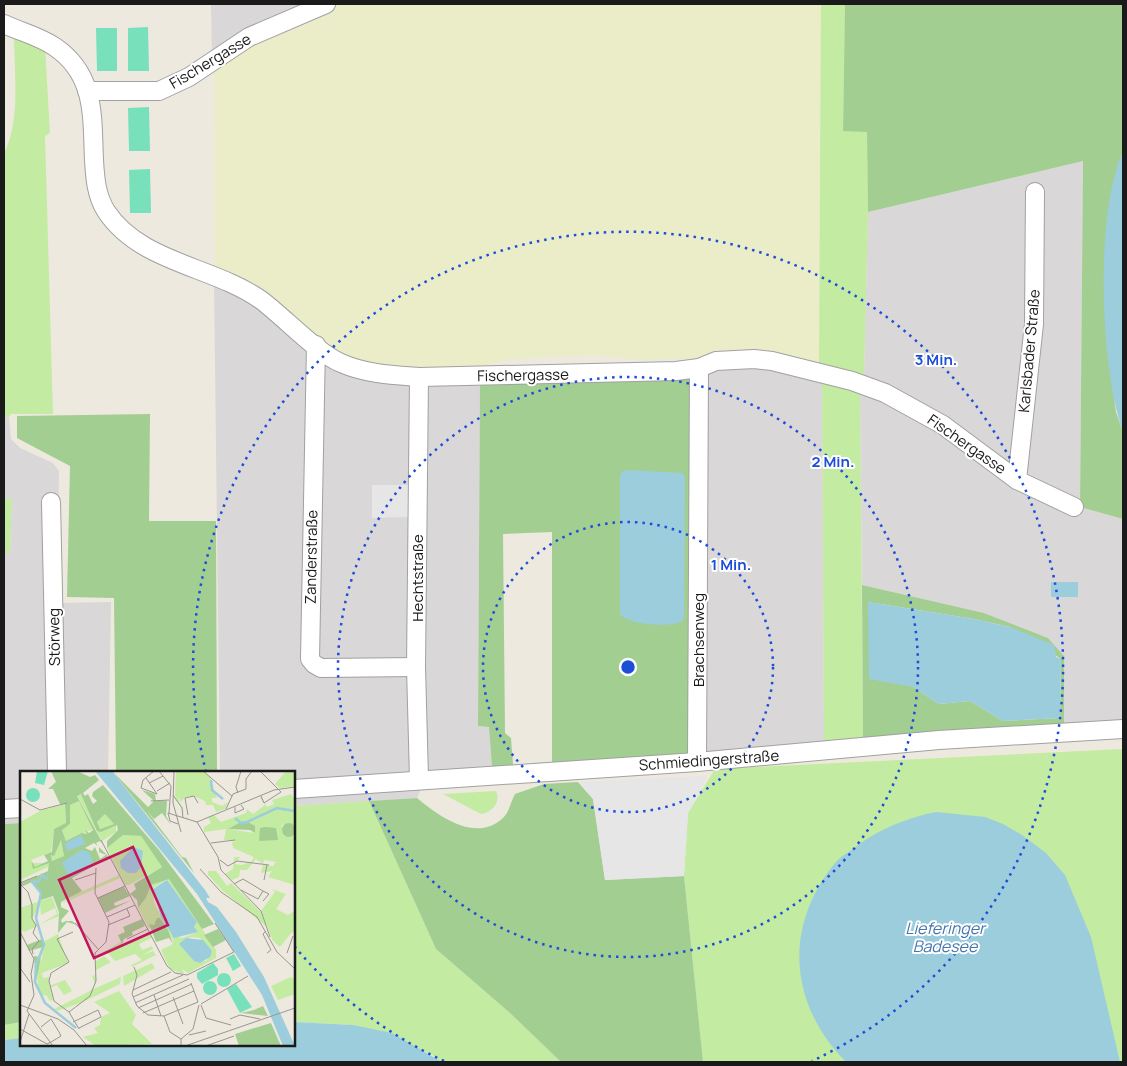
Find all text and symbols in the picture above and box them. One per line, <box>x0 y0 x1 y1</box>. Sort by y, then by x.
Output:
street label: Fischergasse <box>165 28 255 94</box>
street label: Karlsbader Straße <box>1013 288 1045 414</box>
text: 3 Min. <box>915 349 957 370</box>
street label: Fischergasse <box>477 364 569 386</box>
street label: Fischergasse <box>923 409 1011 479</box>
text: 2 Min. <box>812 451 854 472</box>
street label: Zanderstraße <box>300 509 322 604</box>
street label: Hechtstraße <box>407 534 428 622</box>
text: 1 Min. <box>711 554 751 575</box>
street label: Brachsenweg <box>688 593 709 687</box>
street label: Störweg <box>43 608 65 666</box>
centre of rings <box>619 658 637 676</box>
street label: Schmiedingerstraße <box>638 745 780 775</box>
inset map <box>20 771 295 1046</box>
water label: Lieferinger Badesee <box>905 917 987 957</box>

